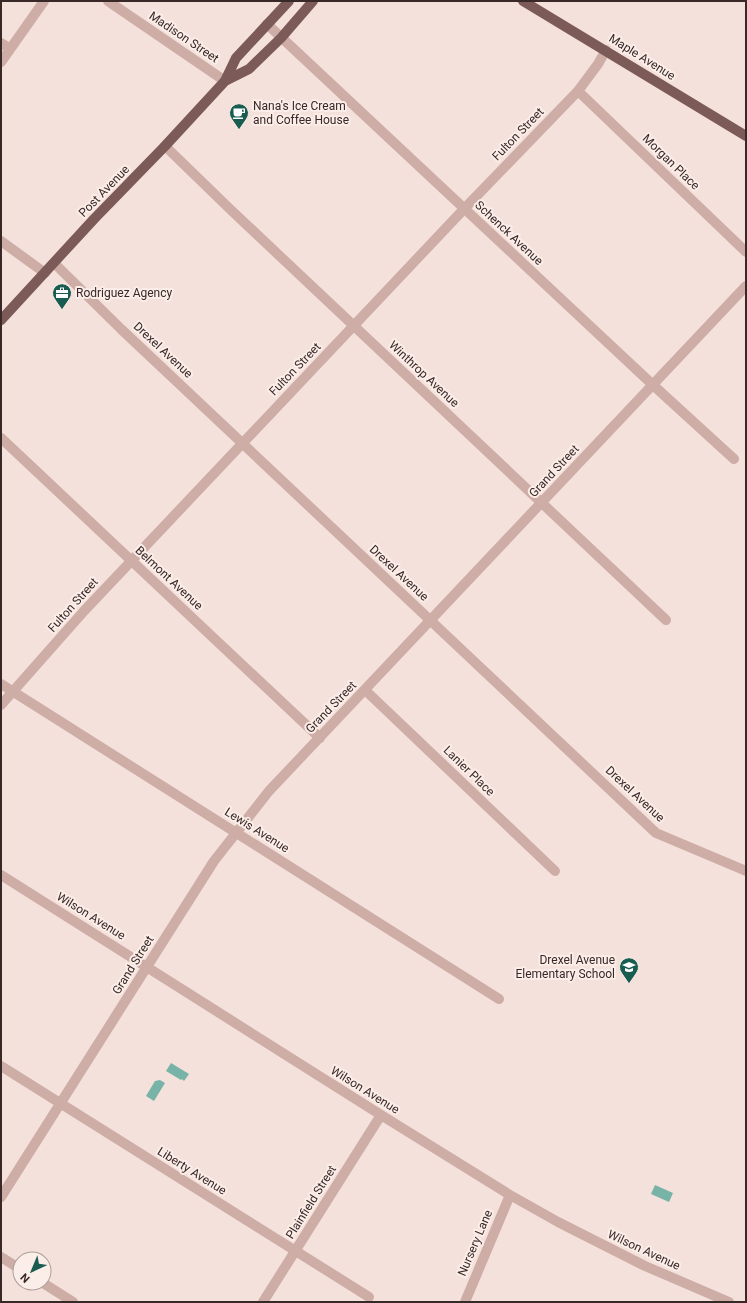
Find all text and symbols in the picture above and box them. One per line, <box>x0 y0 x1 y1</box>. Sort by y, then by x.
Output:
street label: Madison Street <box>147 9 222 65</box>
street label: Maple Avenue <box>606 31 678 83</box>
place label: Nana's Ice Cream and Coffee House <box>253 99 349 127</box>
cafe icon: Nana's Ice Cream and Coffee House <box>228 102 250 130</box>
street label: Fulton Street <box>489 105 547 163</box>
street label: Morgan Place <box>640 131 702 193</box>
street label: Post Avenue <box>76 162 132 220</box>
street label: Schenck Avenue <box>472 198 546 268</box>
office icon: Rodriguez Agency <box>51 282 73 310</box>
place label: Rodriguez Agency <box>76 286 172 300</box>
street label: Drexel Avenue <box>131 319 195 381</box>
street label: Winthrop Avenue <box>386 338 462 410</box>
street label: Fulton Street <box>266 340 324 398</box>
street label: Grand Street <box>526 442 582 500</box>
street label: Drexel Avenue <box>367 542 431 604</box>
street label: Belmont Avenue <box>132 543 206 613</box>
street label: Fulton Street <box>45 575 101 635</box>
street label: Grand Street <box>303 678 359 736</box>
street label: Lanier Place <box>441 743 497 799</box>
street label: Drexel Avenue <box>603 763 667 825</box>
street label: Lewis Avenue <box>222 805 292 855</box>
street label: Wilson Avenue <box>54 889 128 943</box>
street label: Grand Street <box>109 933 157 997</box>
place label: Drexel Avenue Elementary School <box>515 953 615 981</box>
school or university icon: Drexel Avenue Elementary School <box>618 956 640 984</box>
street label: Wilson Avenue <box>328 1063 402 1117</box>
street label: Liberty Avenue <box>155 1144 229 1198</box>
street label: Plainfield Street <box>283 1163 339 1241</box>
street label: Nursery Lane <box>455 1208 495 1278</box>
street label: Wilson Avenue <box>606 1227 682 1273</box>
north arrow <box>12 1251 52 1291</box>
text: N <box>18 1270 33 1285</box>

